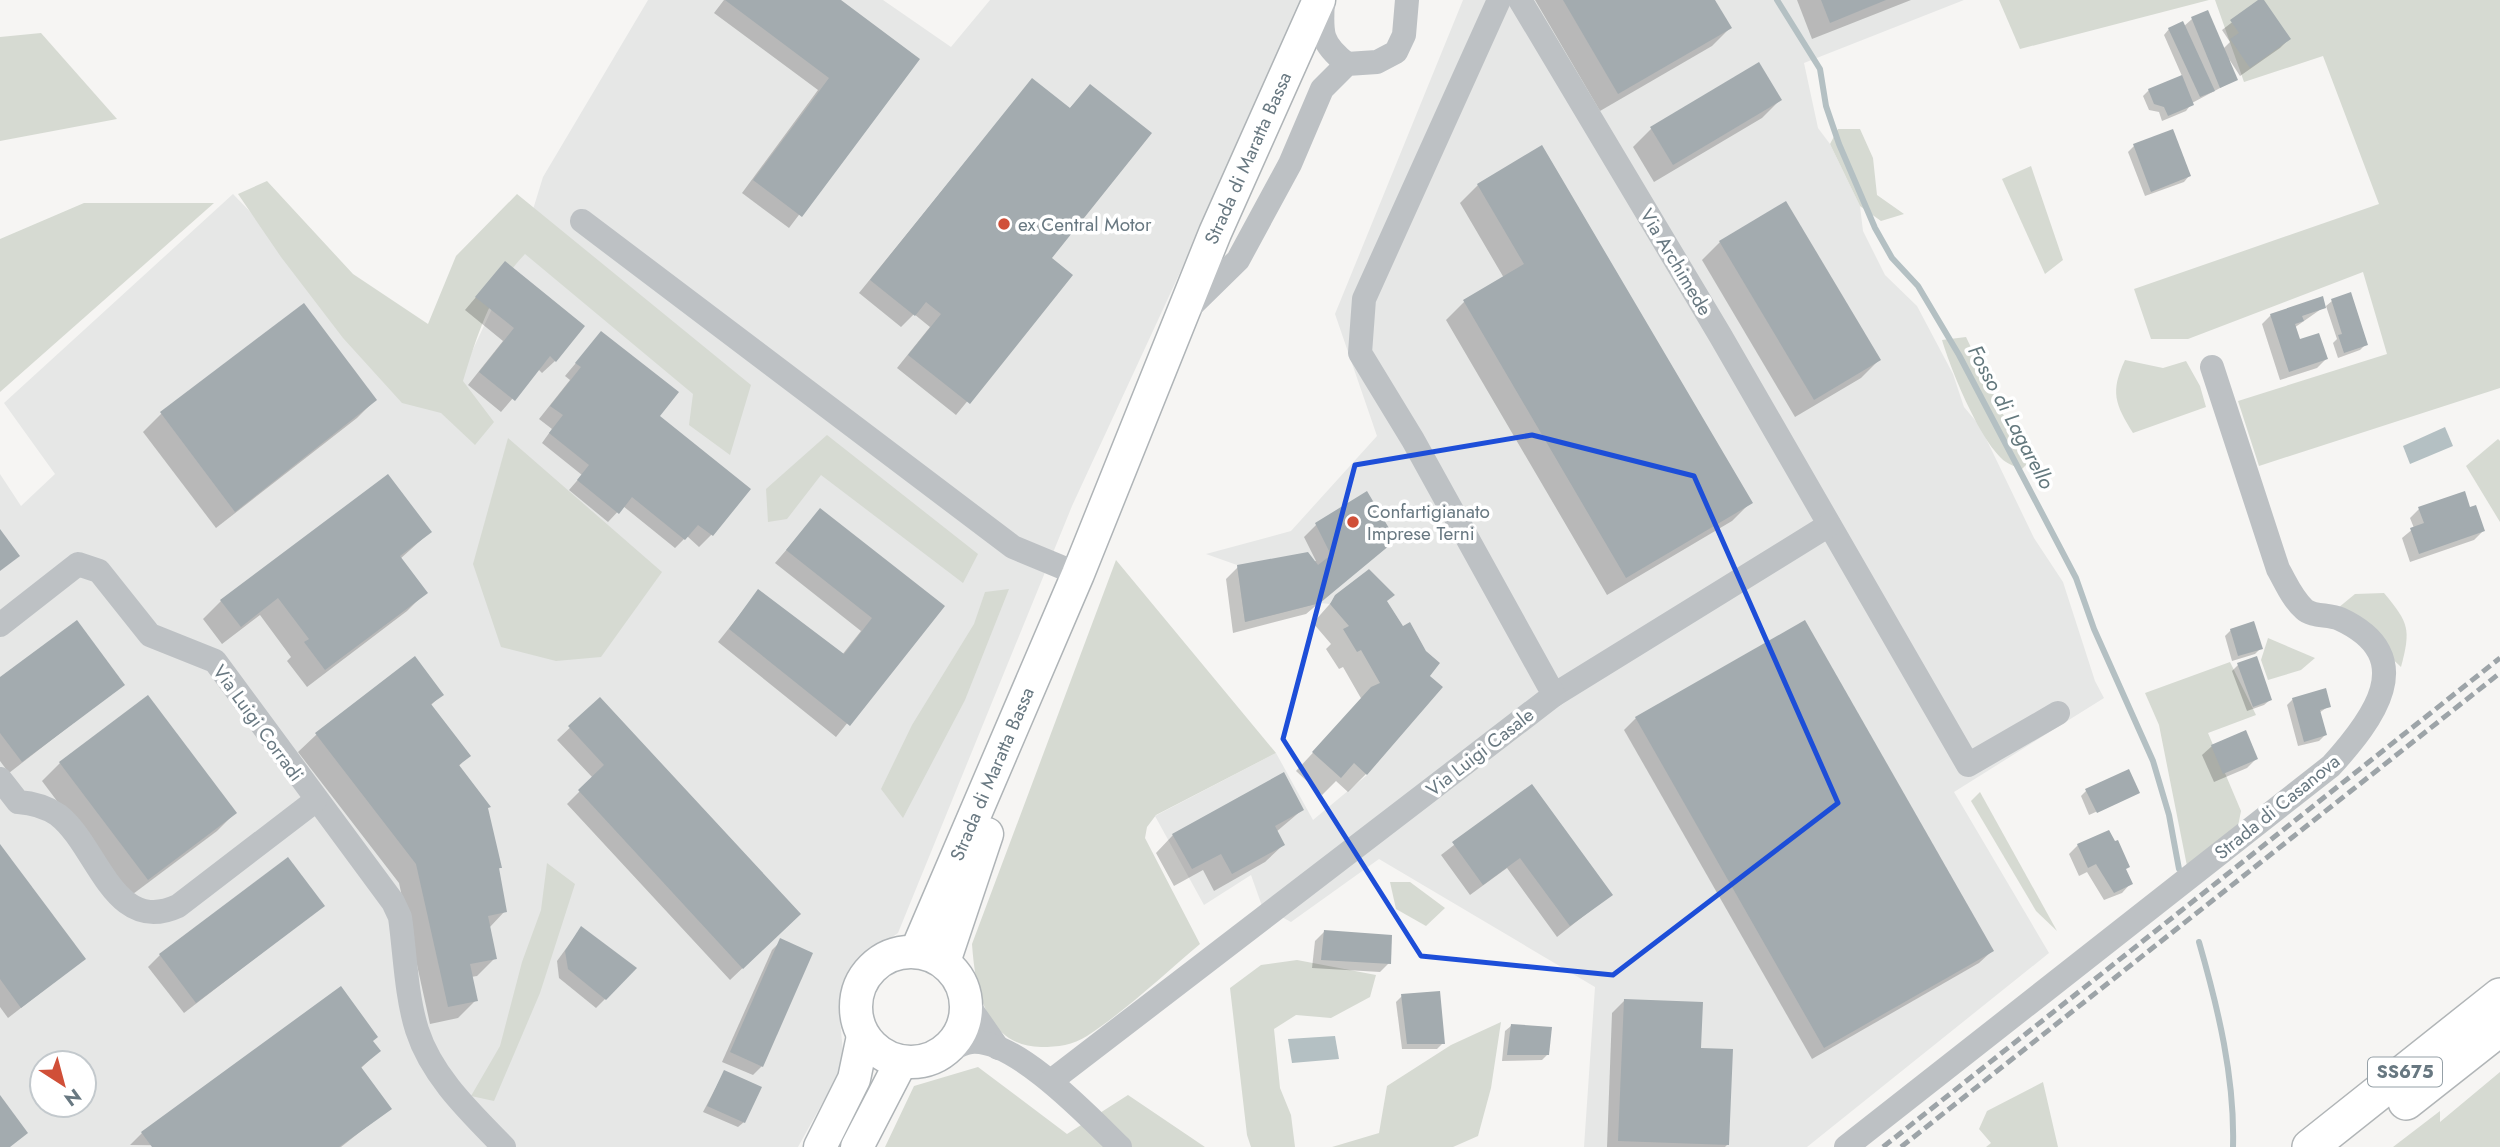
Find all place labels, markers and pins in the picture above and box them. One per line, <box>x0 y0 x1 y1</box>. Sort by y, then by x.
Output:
place label: ex Central Motor <box>1018 211 1152 238</box>
marker: ex Central Motor <box>996 216 1012 232</box>
place label: Confartigianato Imprese Terni <box>1367 498 1490 547</box>
marker: Confartigianato Imprese Terni <box>1345 514 1361 530</box>

